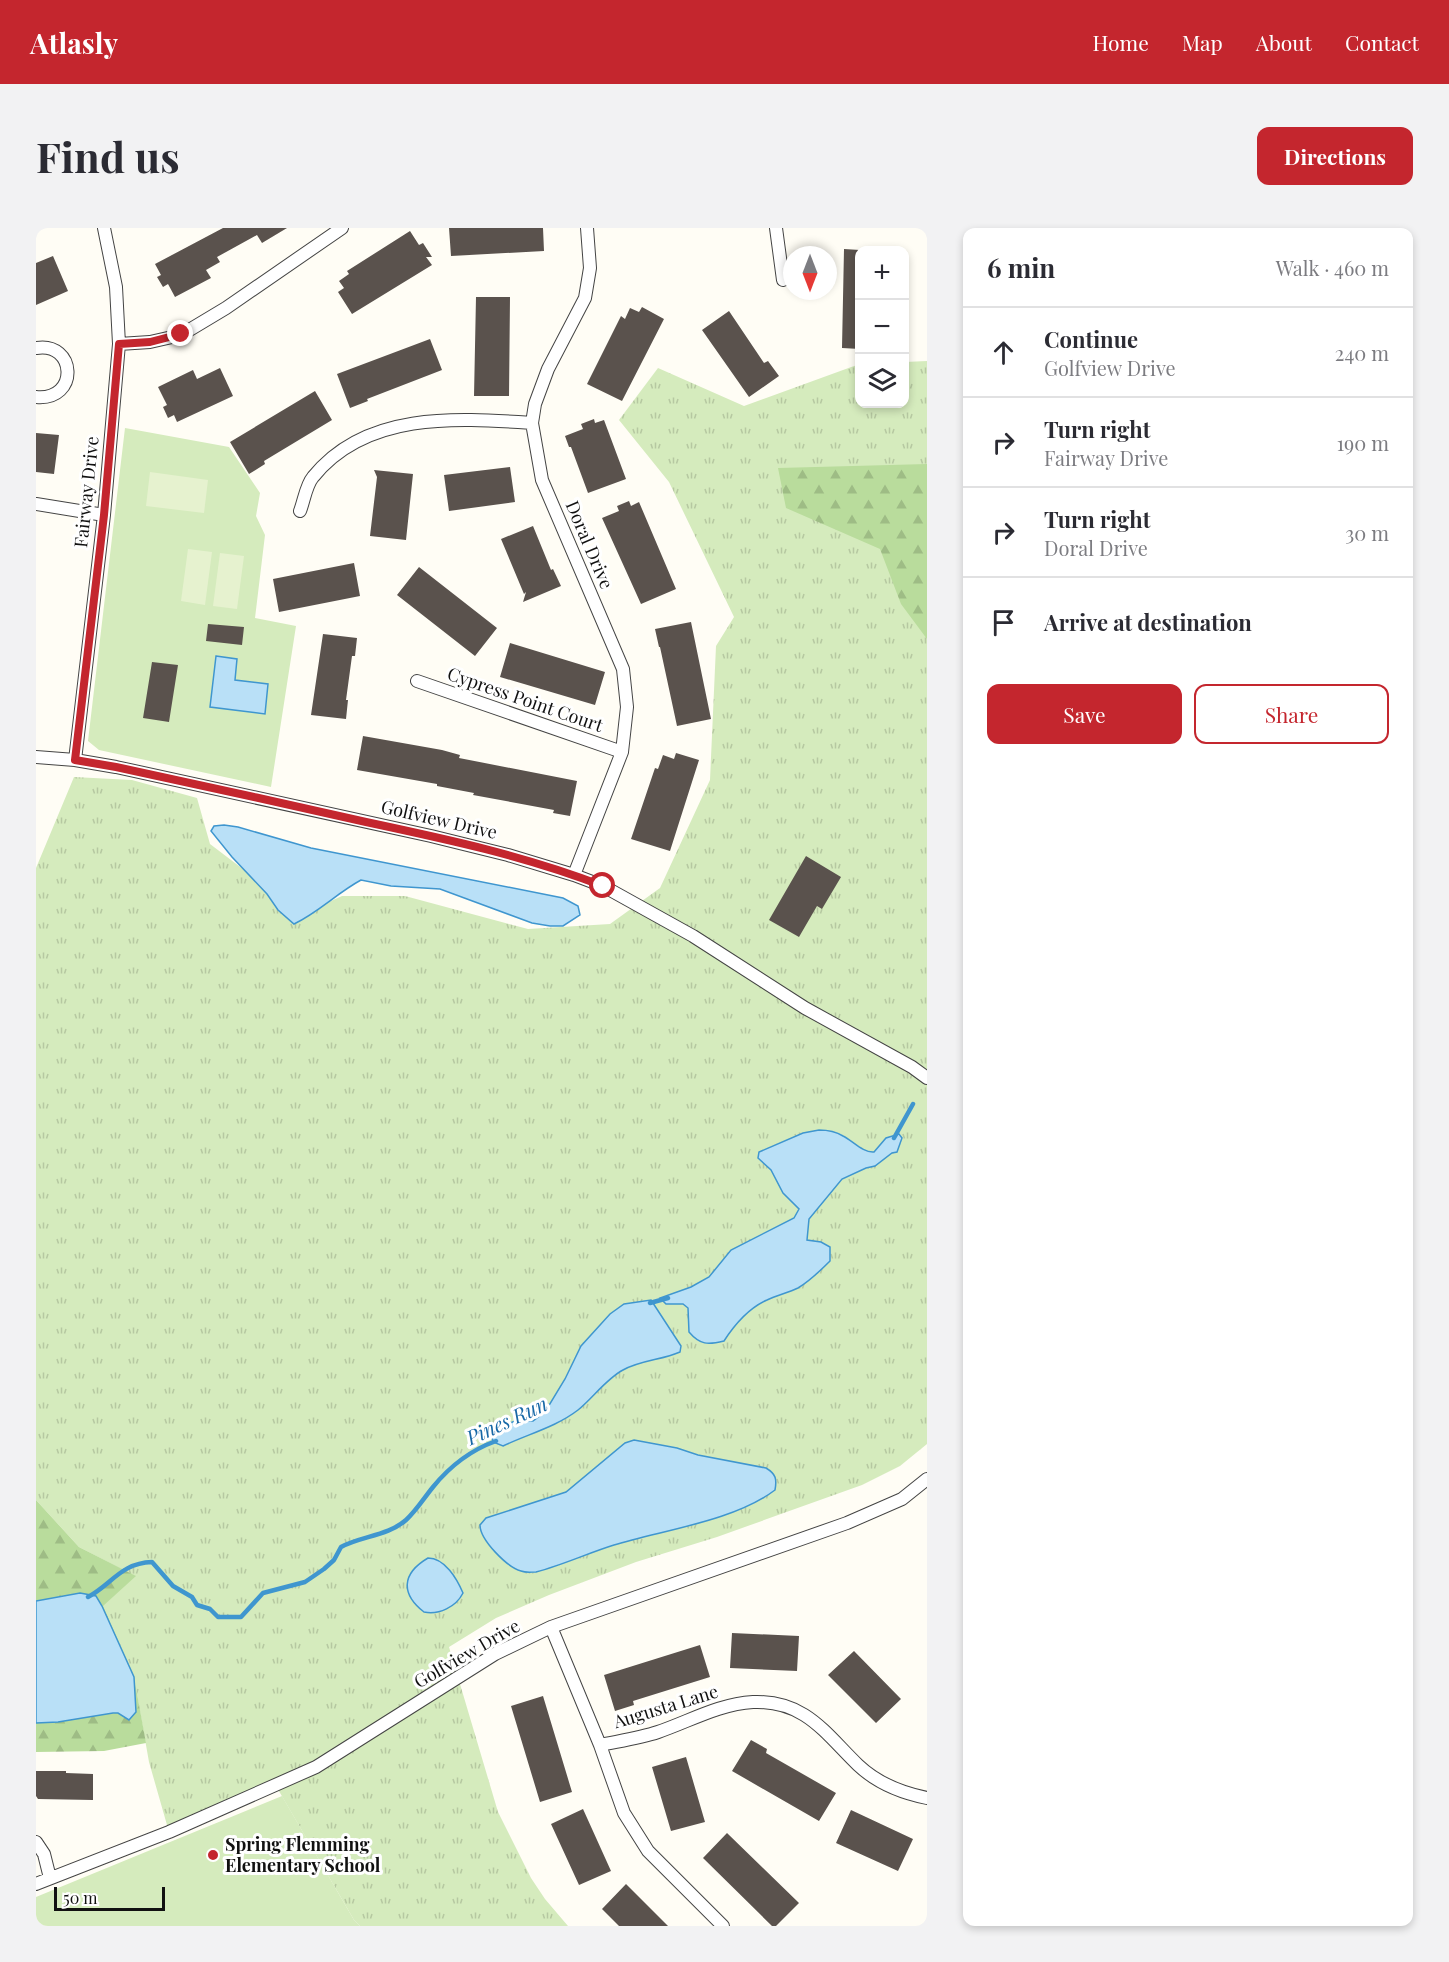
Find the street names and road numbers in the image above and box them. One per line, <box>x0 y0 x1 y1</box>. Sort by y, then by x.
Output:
street label: Fairway Drive <box>68 435 104 549</box>
street label: Doral Drive <box>561 497 619 592</box>
street label: Cypress Point Court <box>444 661 607 737</box>
street label: Golfview Drive <box>379 794 500 844</box>
street label: Golfview Drive <box>409 1613 524 1693</box>
street label: Augusta Lane <box>609 1679 721 1734</box>

